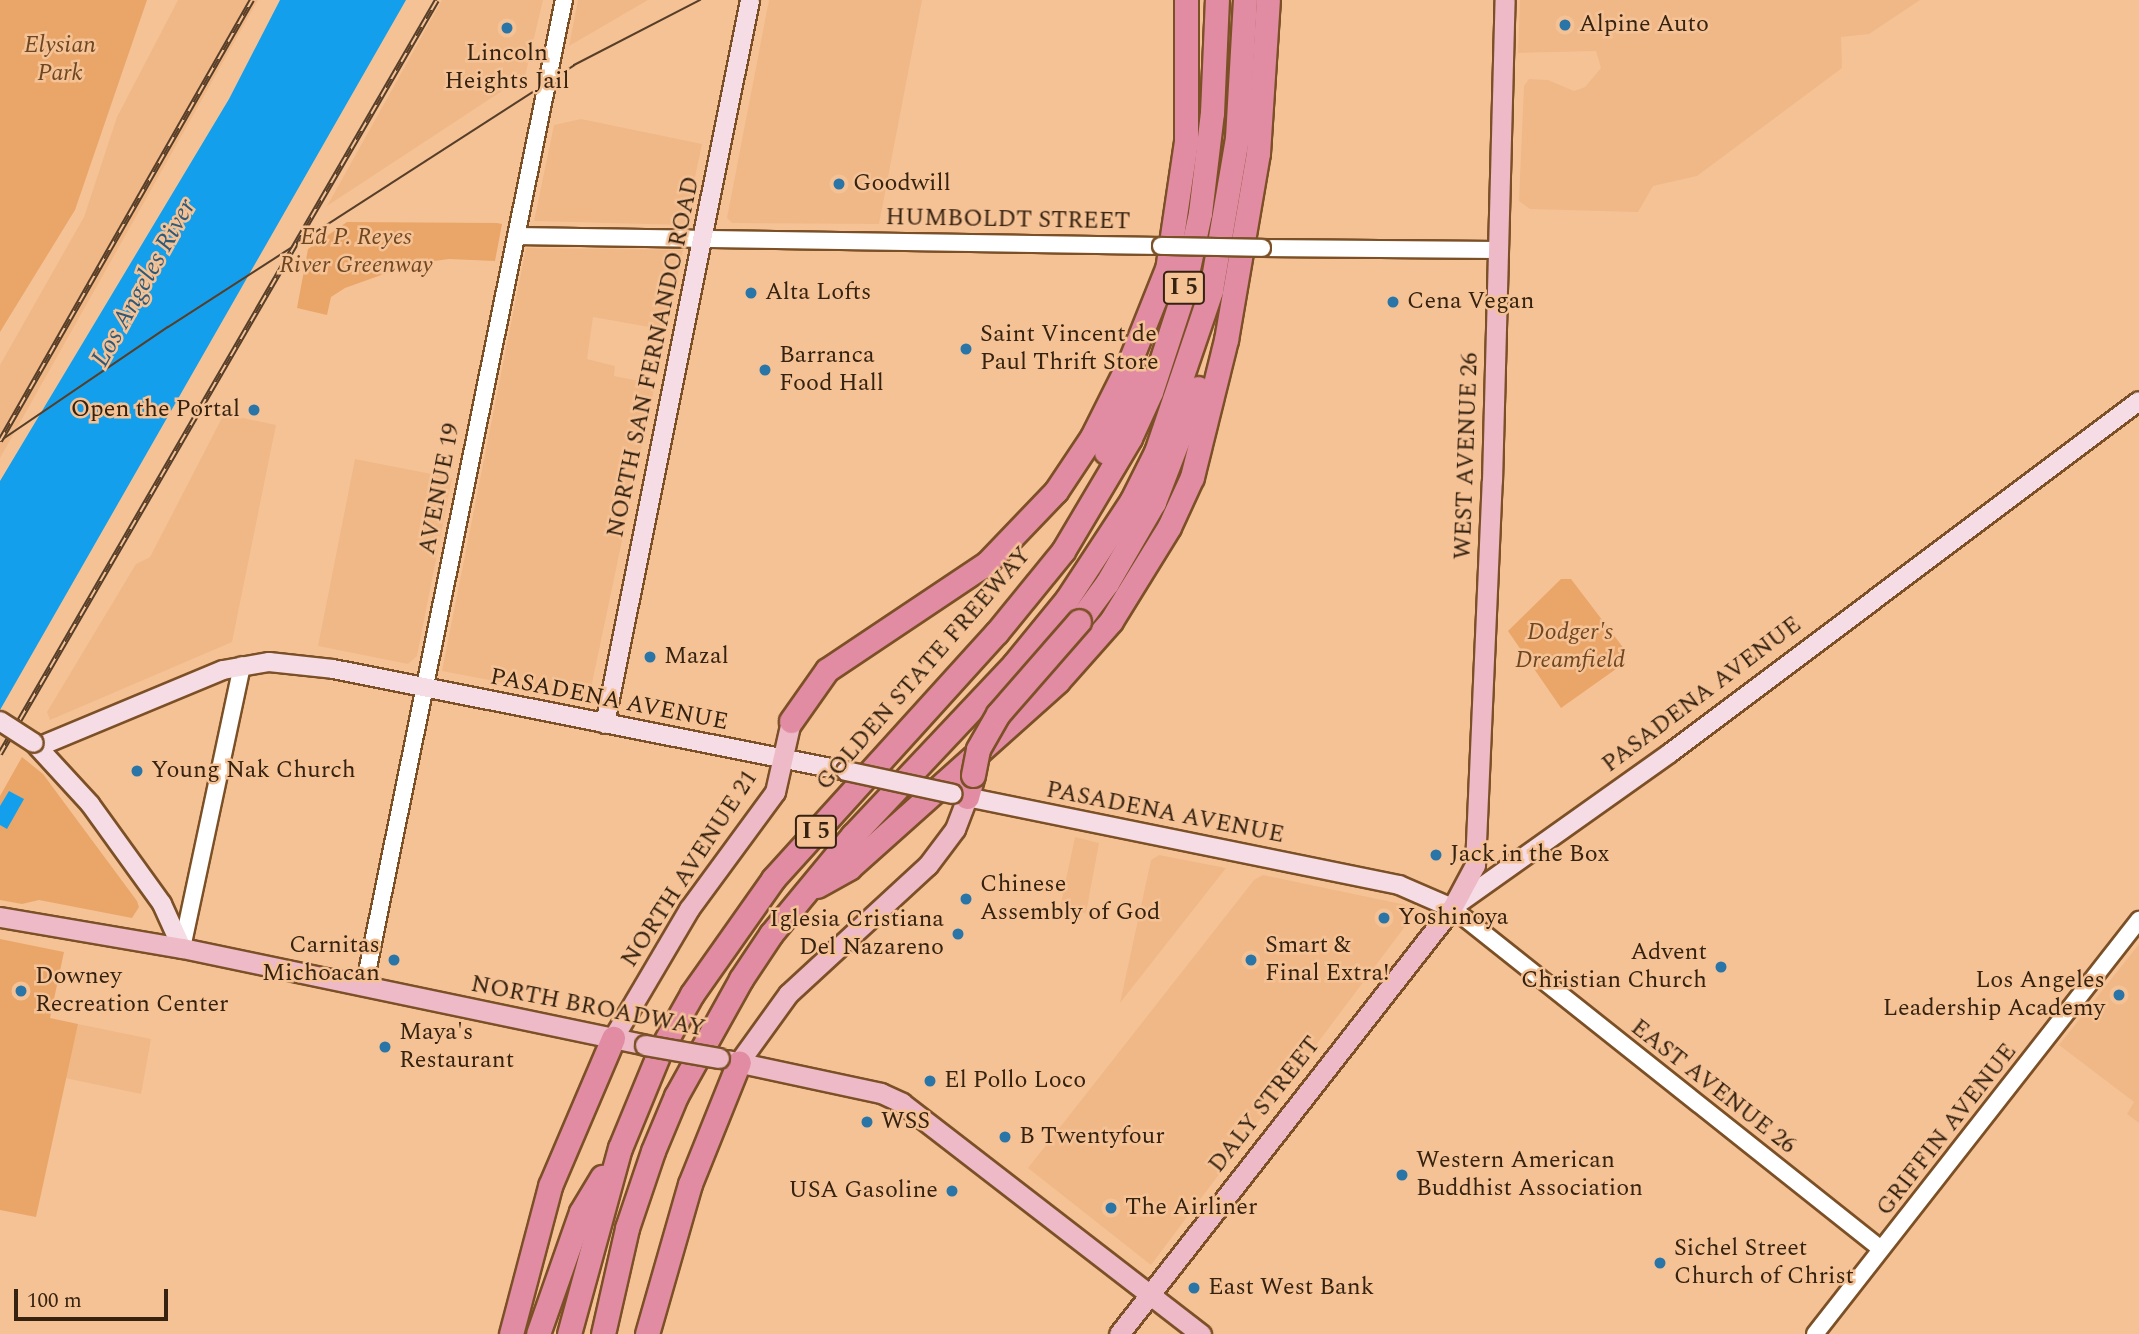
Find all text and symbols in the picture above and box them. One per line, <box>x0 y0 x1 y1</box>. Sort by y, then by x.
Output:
place label: Alpine Auto <box>1579 11 1709 39</box>
marker: Alpine Auto <box>1557 17 1573 33</box>
marker: Lincoln Heights Jail <box>499 20 515 36</box>
park label: Elysian Park <box>24 32 96 88</box>
place label: Lincoln Heights Jail <box>444 40 570 96</box>
place label: Goodwill <box>853 170 951 198</box>
street label: NORTH SAN FERNANDO ROAD <box>602 174 706 540</box>
marker: Goodwill <box>831 176 847 192</box>
water label: Los Angeles River <box>85 194 203 372</box>
street label: HUMBOLDT STREET <box>885 203 1131 237</box>
park label: Ed P. Reyes River Greenway <box>279 224 433 280</box>
road number: I 5 <box>1161 268 1207 308</box>
place label: Alta Lofts <box>765 279 871 307</box>
marker: Alta Lofts <box>743 285 759 301</box>
place label: Cena Vegan <box>1407 288 1534 316</box>
marker: Cena Vegan <box>1385 294 1401 310</box>
place label: Saint Vincent de Paul Thrift Store <box>980 321 1159 377</box>
marker: Saint Vincent de Paul Thrift Store <box>958 341 974 357</box>
place label: Barranca Food Hall <box>779 342 884 398</box>
street label: WEST AVENUE 26 <box>1449 352 1485 560</box>
marker: Barranca Food Hall <box>757 362 773 378</box>
place label: Open the Portal <box>71 396 240 424</box>
marker: Open the Portal <box>246 402 262 418</box>
street label: AVENUE 19 <box>413 421 467 557</box>
street label: GOLDEN STATE FREEWAY <box>810 541 1038 797</box>
street label: PASADENA AVENUE <box>1597 611 1807 779</box>
park label: Dodger's Dreamfield <box>1515 619 1625 675</box>
place label: Mazal <box>664 643 729 671</box>
marker: Mazal <box>642 649 658 665</box>
street label: PASADENA AVENUE <box>488 663 730 737</box>
place label: Young Nak Church <box>151 757 356 785</box>
marker: Young Nak Church <box>129 763 145 779</box>
street label: NORTH AVENUE 21 <box>616 765 764 973</box>
street label: PASADENA AVENUE <box>1044 776 1286 850</box>
road number: I 5 <box>793 812 839 852</box>
place label: Jack in the Box <box>1450 841 1609 869</box>
marker: Jack in the Box <box>1428 847 1444 863</box>
place label: Chinese Assembly of God <box>980 871 1160 927</box>
marker: Chinese Assembly of God <box>958 891 974 907</box>
place label: Yoshinoya <box>1398 904 1508 932</box>
place label: Iglesia Cristiana Del Nazareno <box>770 906 944 962</box>
marker: Yoshinoya <box>1376 910 1392 926</box>
marker: Iglesia Cristiana Del Nazareno <box>950 926 966 942</box>
place label: Carnitas Michoacan <box>262 932 380 988</box>
place label: Smart & Final Extra! <box>1265 932 1389 988</box>
place label: Advent Christian Church <box>1521 939 1707 995</box>
marker: Carnitas Michoacan <box>386 952 402 968</box>
marker: Smart & Final Extra! <box>1243 952 1259 968</box>
marker: Advent Christian Church <box>1713 959 1729 975</box>
place label: Downey Recreation Center <box>35 963 229 1019</box>
place label: Los Angeles Leadership Academy <box>1883 967 2105 1023</box>
street label: NORTH BROADWAY <box>468 970 708 1044</box>
marker: Downey Recreation Center <box>13 983 29 999</box>
marker: Los Angeles Leadership Academy <box>2111 987 2127 1003</box>
street label: EAST AVENUE 26 <box>1625 1014 1801 1160</box>
place label: Maya's Restaurant <box>399 1019 514 1075</box>
street label: DALY STREET <box>1203 1031 1327 1179</box>
street label: GRIFFIN AVENUE <box>1871 1038 2023 1222</box>
marker: Maya's Restaurant <box>377 1039 393 1055</box>
place label: El Pollo Loco <box>944 1067 1086 1095</box>
marker: El Pollo Loco <box>922 1073 938 1089</box>
place label: WSS <box>881 1108 930 1136</box>
marker: WSS <box>859 1114 875 1130</box>
place label: B Twentyfour <box>1019 1123 1165 1151</box>
marker: B Twentyfour <box>997 1129 1013 1145</box>
place label: Western American Buddhist Association <box>1416 1147 1643 1203</box>
marker: Western American Buddhist Association <box>1394 1167 1410 1183</box>
place label: USA Gasoline <box>788 1177 938 1205</box>
marker: USA Gasoline <box>944 1183 960 1199</box>
place label: The Airliner <box>1125 1194 1257 1222</box>
marker: The Airliner <box>1103 1200 1119 1216</box>
place label: Sichel Street Church of Christ <box>1674 1235 1854 1291</box>
marker: Sichel Street Church of Christ <box>1652 1255 1668 1271</box>
scale bar <box>18 1274 172 1318</box>
place label: East West Bank <box>1208 1274 1374 1302</box>
marker: East West Bank <box>1186 1280 1202 1296</box>
text: 100 m <box>27 1285 82 1317</box>

